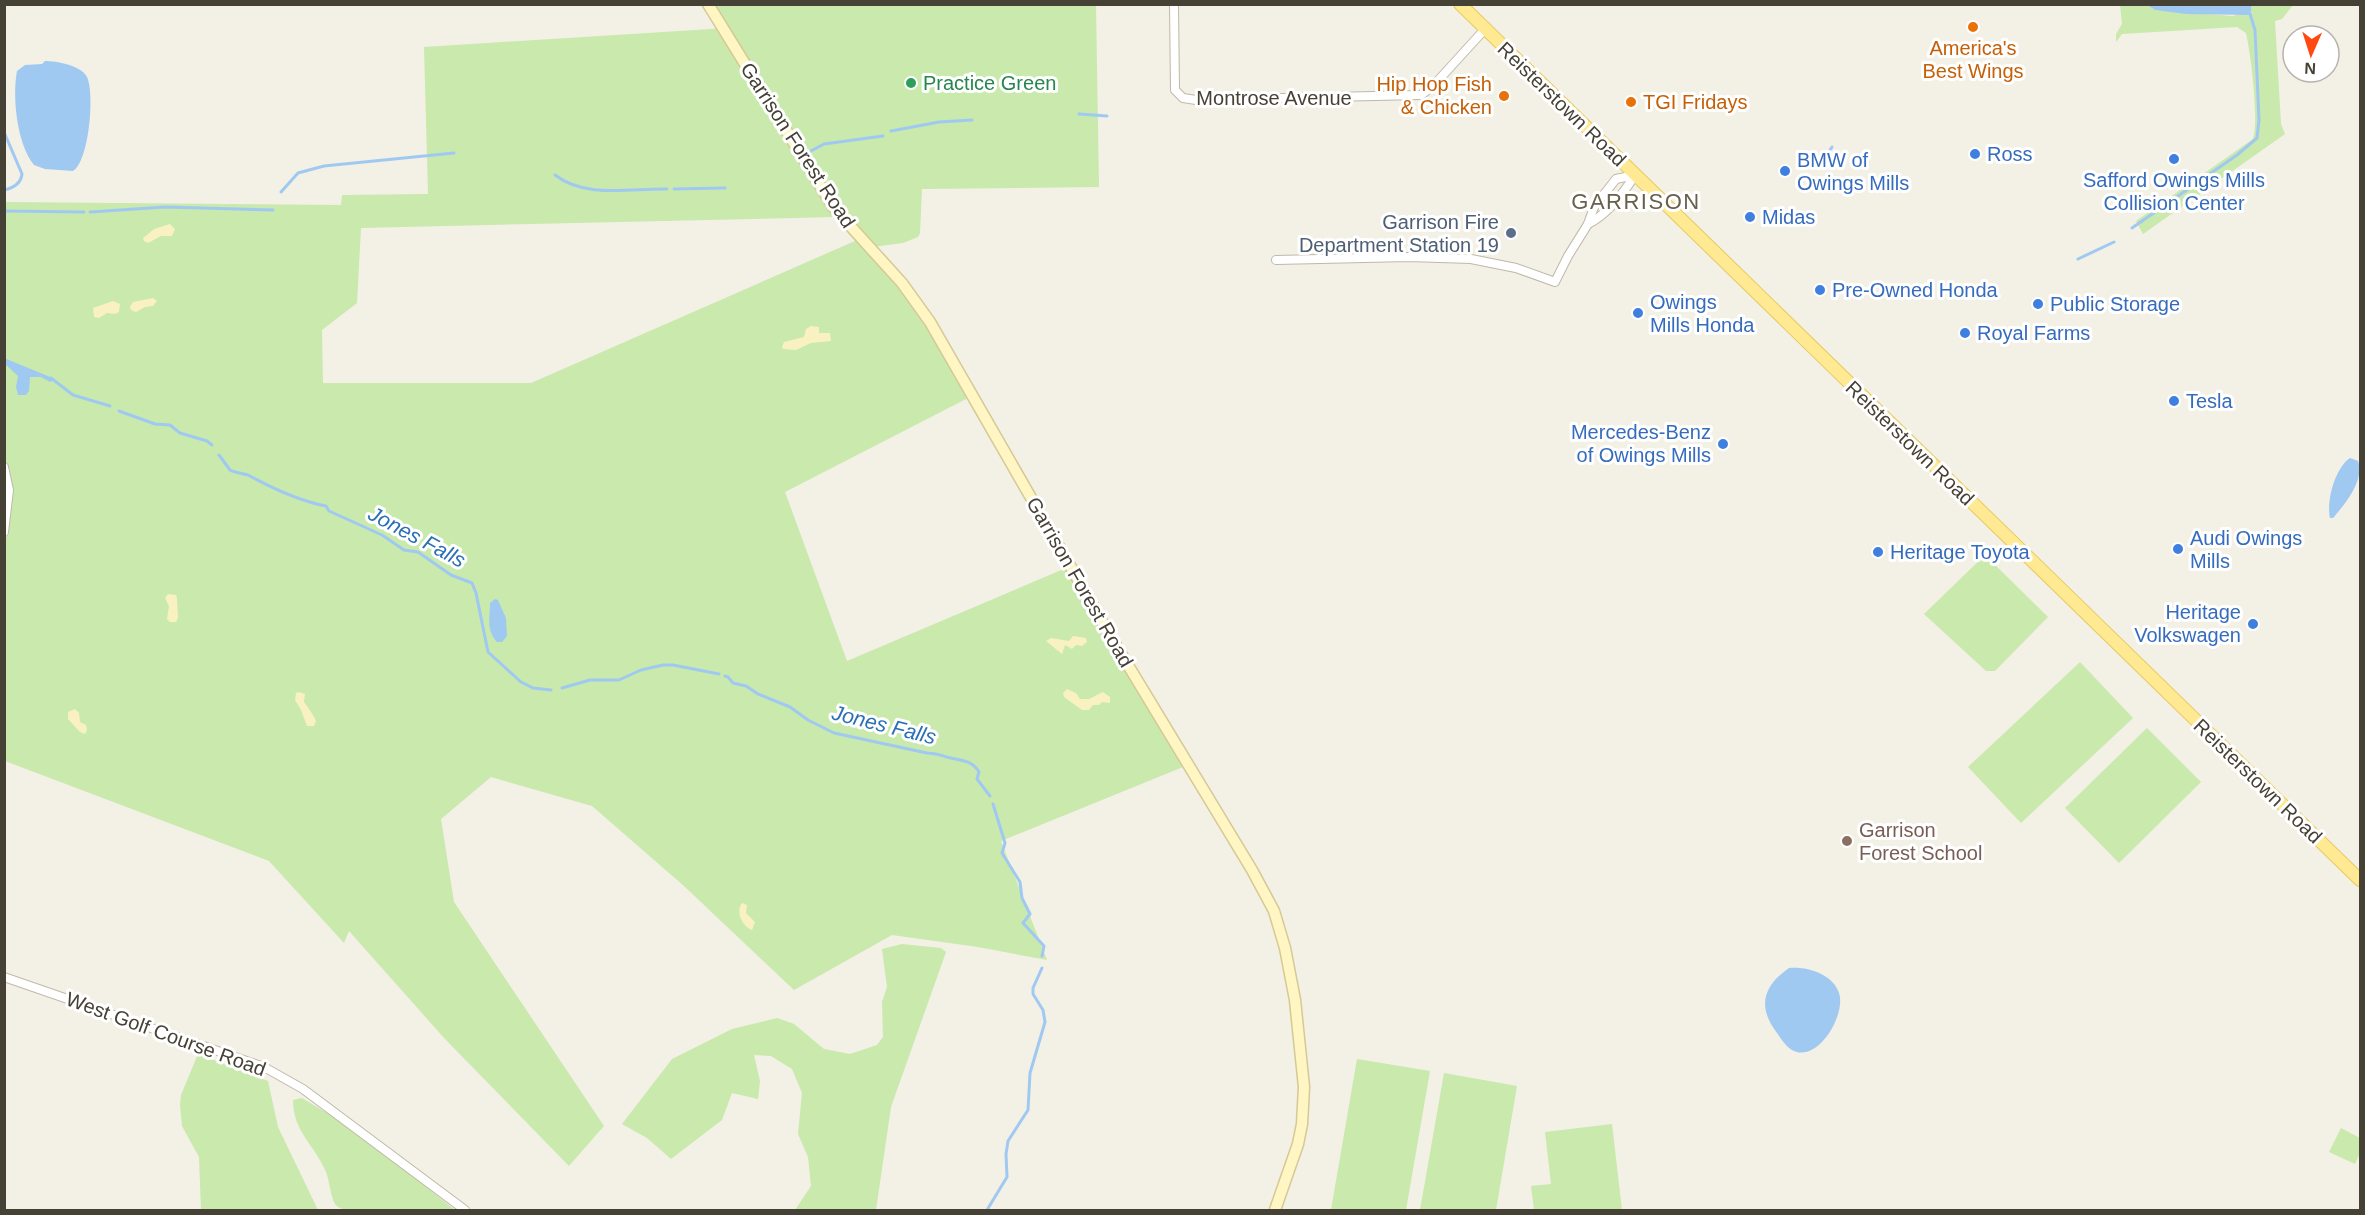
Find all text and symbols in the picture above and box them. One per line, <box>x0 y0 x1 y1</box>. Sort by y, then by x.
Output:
marker: America's Best Wings <box>1966 20 1980 34</box>
north arrow <box>2281 24 2341 84</box>
street label: Reisterstown Road <box>1494 37 1630 171</box>
place label: America's Best Wings <box>1922 37 2024 82</box>
street label: Garrison Forest Road <box>736 58 860 232</box>
text: N <box>2304 60 2316 77</box>
place label: Practice Green <box>923 72 1056 94</box>
place label: Hip Hop Fish & Chicken <box>1376 73 1492 118</box>
marker: Practice Green <box>904 76 918 90</box>
street label: Montrose Avenue <box>1196 87 1352 109</box>
marker: Hip Hop Fish & Chicken <box>1497 89 1511 103</box>
place label: TGI Fridays <box>1643 91 1747 113</box>
marker: TGI Fridays <box>1624 95 1638 109</box>
place label: Ross <box>1987 143 2033 165</box>
marker: Ross <box>1968 147 1982 161</box>
place label: BMW of Owings Mills <box>1797 149 1909 194</box>
marker: Safford Owings Mills Collision Center <box>2167 152 2181 166</box>
marker: BMW of Owings Mills <box>1778 164 1792 178</box>
place label: Safford Owings Mills Collision Center <box>2083 169 2265 214</box>
district label: GARRISON <box>1571 189 1701 214</box>
place label: Midas <box>1762 206 1815 228</box>
marker: Midas <box>1743 210 1757 224</box>
place label: Garrison Fire Department Station 19 <box>1299 211 1499 256</box>
marker: Garrison Fire Department Station 19 <box>1504 226 1518 240</box>
place label: Pre-Owned Honda <box>1832 279 1999 301</box>
marker: Pre-Owned Honda <box>1813 283 1827 297</box>
place label: Owings Mills Honda <box>1650 291 1755 336</box>
place label: Public Storage <box>2050 293 2180 315</box>
marker: Public Storage <box>2031 297 2045 311</box>
marker: Owings Mills Honda <box>1631 306 1645 320</box>
place label: Royal Farms <box>1977 322 2090 344</box>
marker: Royal Farms <box>1958 326 1972 340</box>
street label: Reisterstown Road <box>1842 376 1978 510</box>
place label: Tesla <box>2186 390 2234 412</box>
marker: Tesla <box>2167 394 2181 408</box>
place label: Mercedes-Benz of Owings Mills <box>1571 421 1711 466</box>
marker: Mercedes-Benz of Owings Mills <box>1716 437 1730 451</box>
street label: Garrison Forest Road <box>1022 493 1138 671</box>
water label: Jones Falls <box>364 501 470 572</box>
place label: Audi Owings Mills <box>2190 527 2302 572</box>
place label: Heritage Toyota <box>1890 541 2031 563</box>
marker: Audi Owings Mills <box>2171 542 2185 556</box>
marker: Heritage Toyota <box>1871 545 1885 559</box>
place label: Heritage Volkswagen <box>2134 601 2241 646</box>
marker: Heritage Volkswagen <box>2246 617 2260 631</box>
water label: Jones Falls <box>829 700 939 749</box>
street label: Reisterstown Road <box>2190 714 2326 848</box>
place label: Garrison Forest School <box>1859 819 1982 864</box>
marker: Garrison Forest School <box>1840 834 1854 848</box>
street label: West Golf Course Road <box>63 988 269 1080</box>

